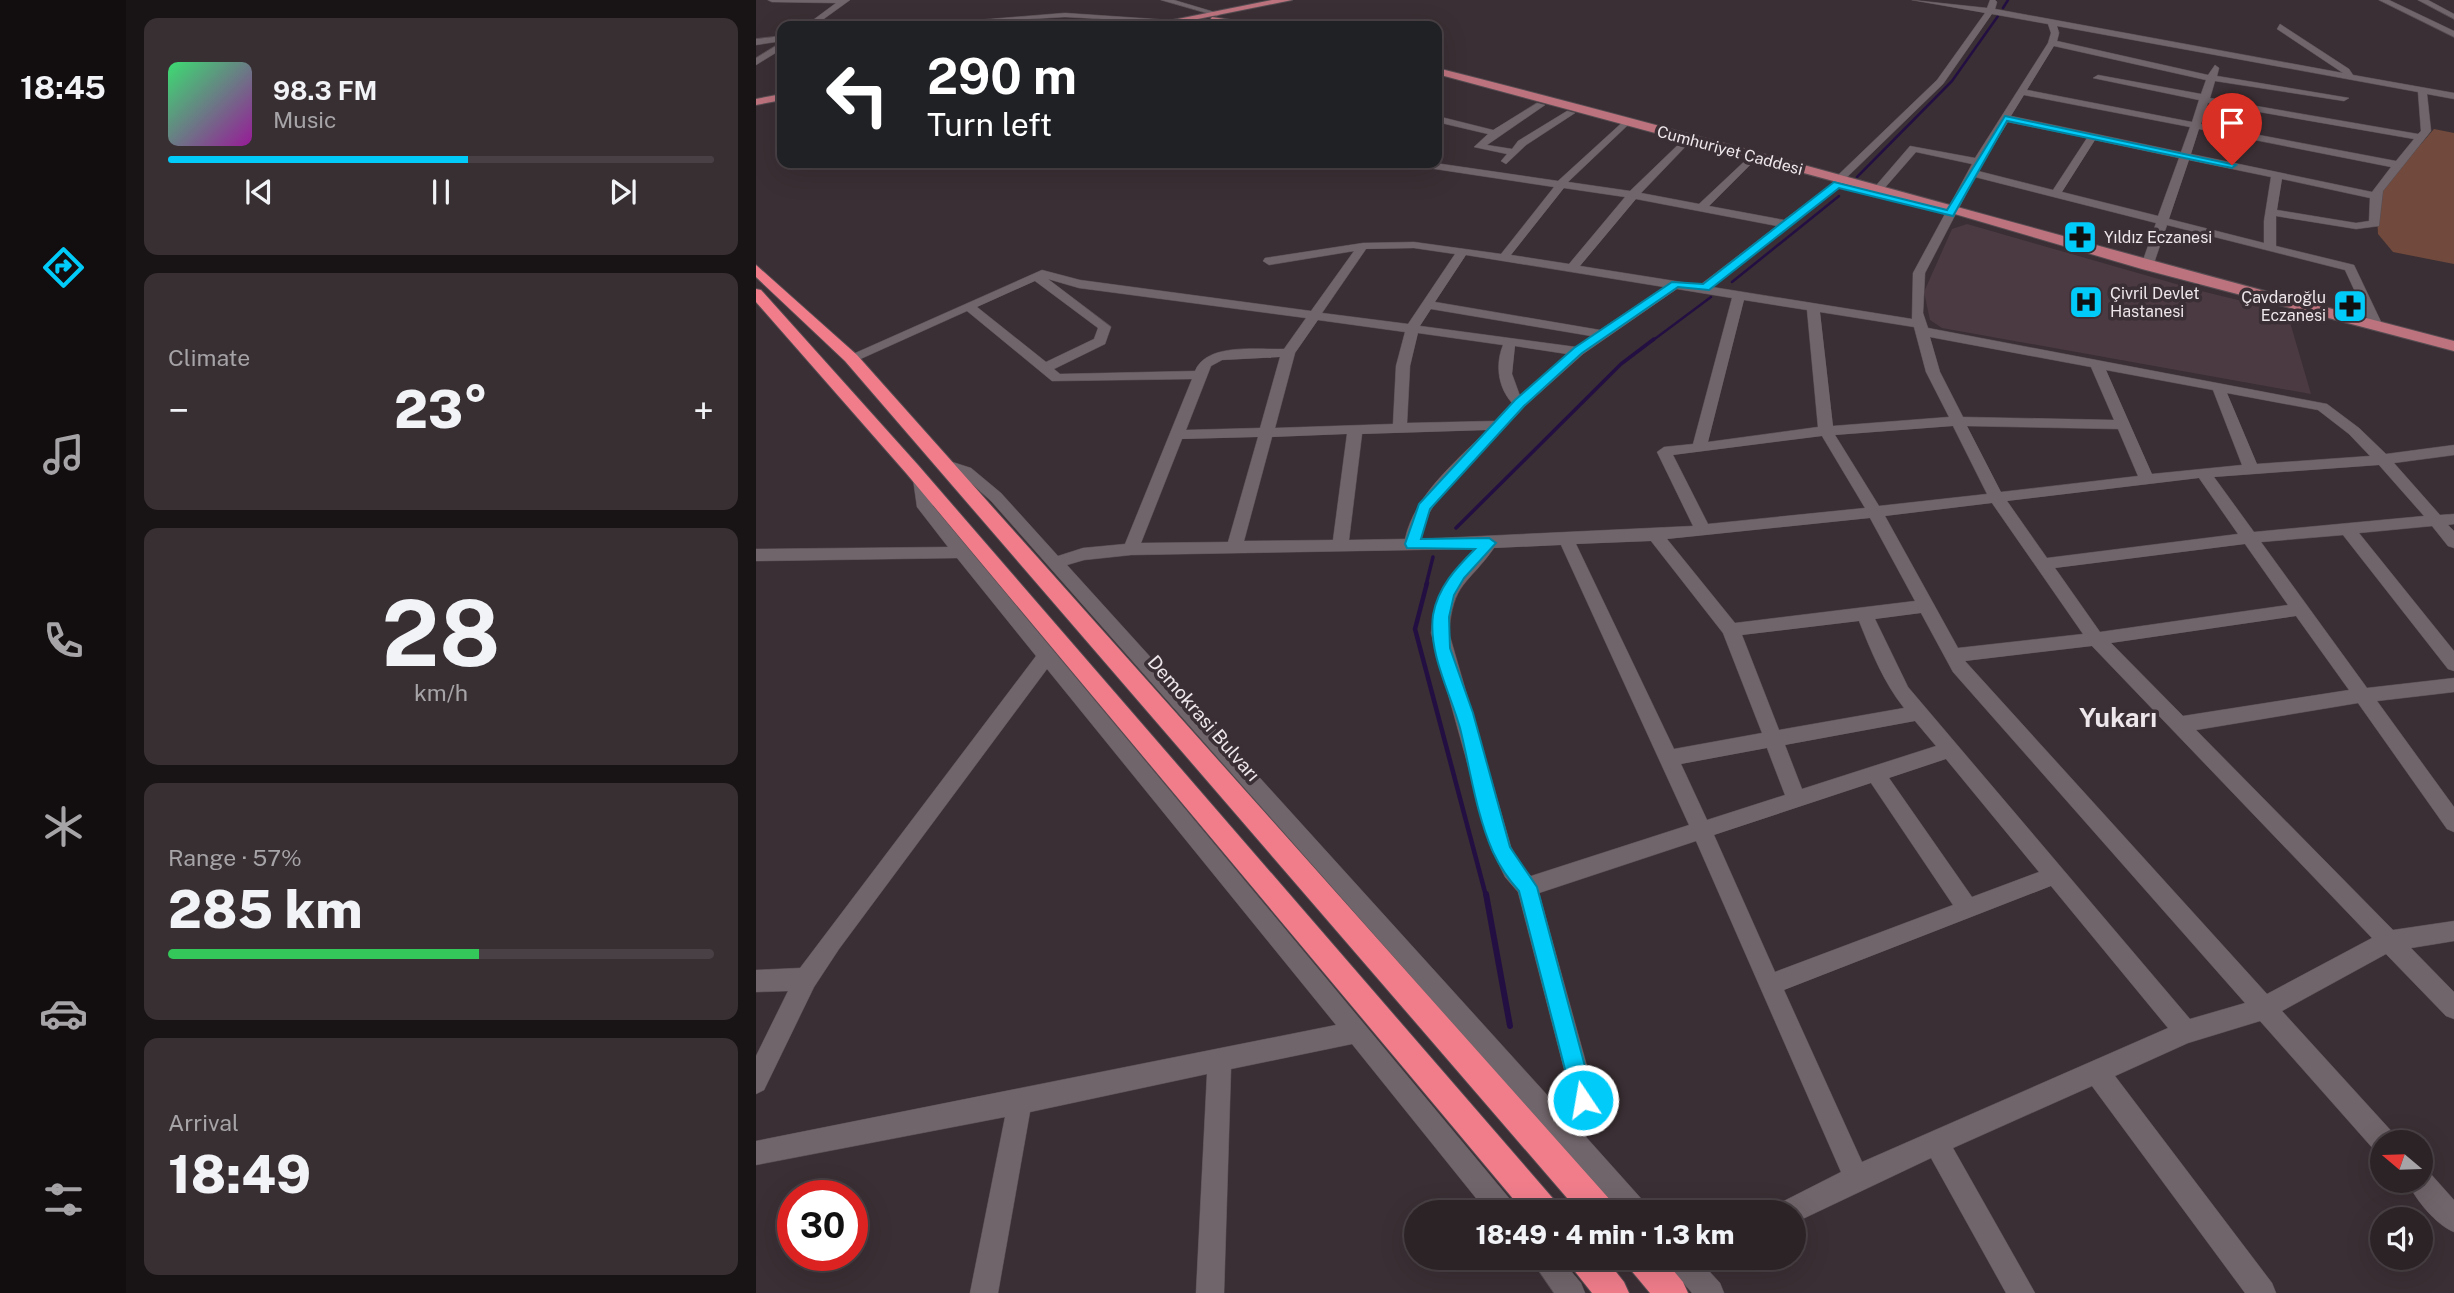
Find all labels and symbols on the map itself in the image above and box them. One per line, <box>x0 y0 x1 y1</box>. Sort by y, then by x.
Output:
pin <box>2202 93 2262 165</box>
street label: Cumhuriyet Caddesi <box>1655 122 1805 179</box>
pharmacy icon: Yıldız Eczanesi <box>2061 218 2099 256</box>
place label: Yıldız Eczanesi <box>2104 228 2212 247</box>
hospital icon: Çivril Devlet Hastanesi <box>2067 283 2105 321</box>
place label: Çivril Devlet Hastanesi <box>2110 284 2200 321</box>
pharmacy icon: Çavdaroğlu Eczanesi <box>2331 287 2369 325</box>
place label: Çavdaroğlu Eczanesi <box>2241 288 2326 325</box>
street label: Demokrasi Bulvarı <box>1143 651 1265 785</box>
district label: Yukarı <box>2079 702 2157 733</box>
position arrow <box>1546 1063 1620 1137</box>
north arrow <box>2370 1130 2432 1194</box>
speed limit sign: 30 <box>777 1180 868 1271</box>

